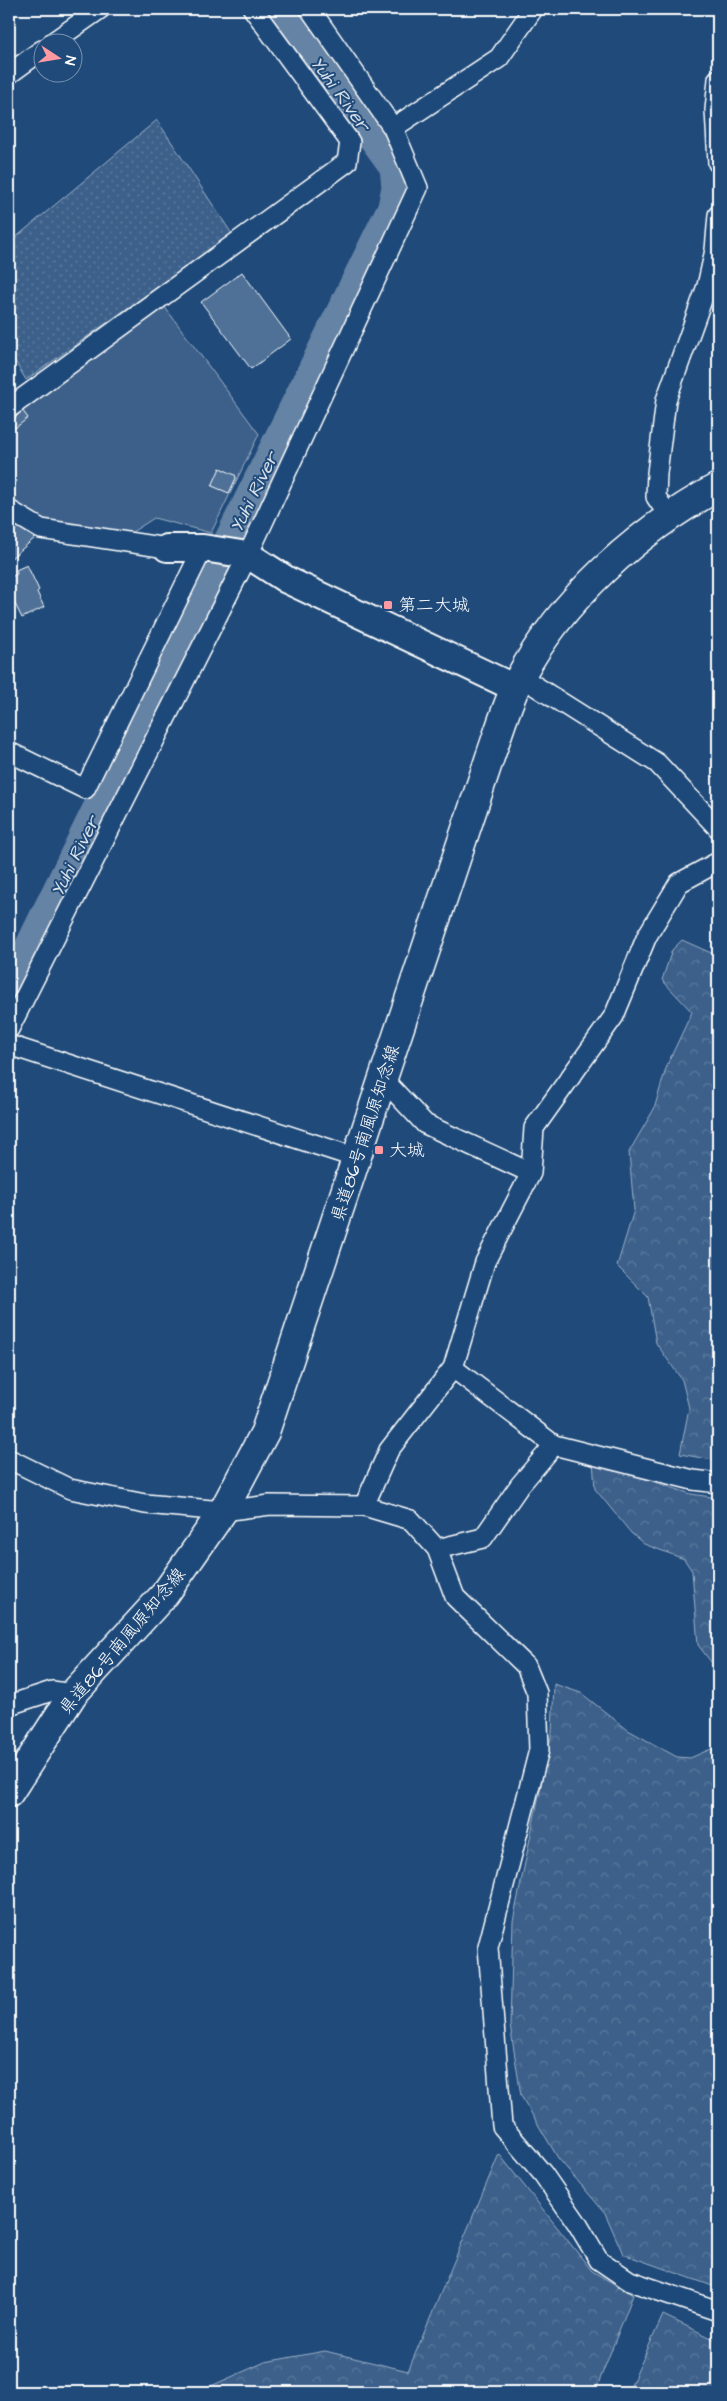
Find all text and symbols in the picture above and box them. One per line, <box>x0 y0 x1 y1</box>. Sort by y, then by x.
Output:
north arrow <box>32 32 82 82</box>
water label: Yuhi River <box>303 51 378 139</box>
text: N <box>59 54 80 67</box>
water label: Yuhi River <box>223 446 287 538</box>
place label: 第二大城 <box>398 593 470 618</box>
marker: 第二大城 <box>382 599 394 611</box>
water label: Yuhi River <box>44 810 108 902</box>
street label: 県道86号南風原知念線 <box>325 1041 406 1225</box>
place label: 大城 <box>389 1138 425 1163</box>
marker: 大城 <box>373 1144 385 1156</box>
street label: 県道86号南風原知念線 <box>53 1562 191 1720</box>

